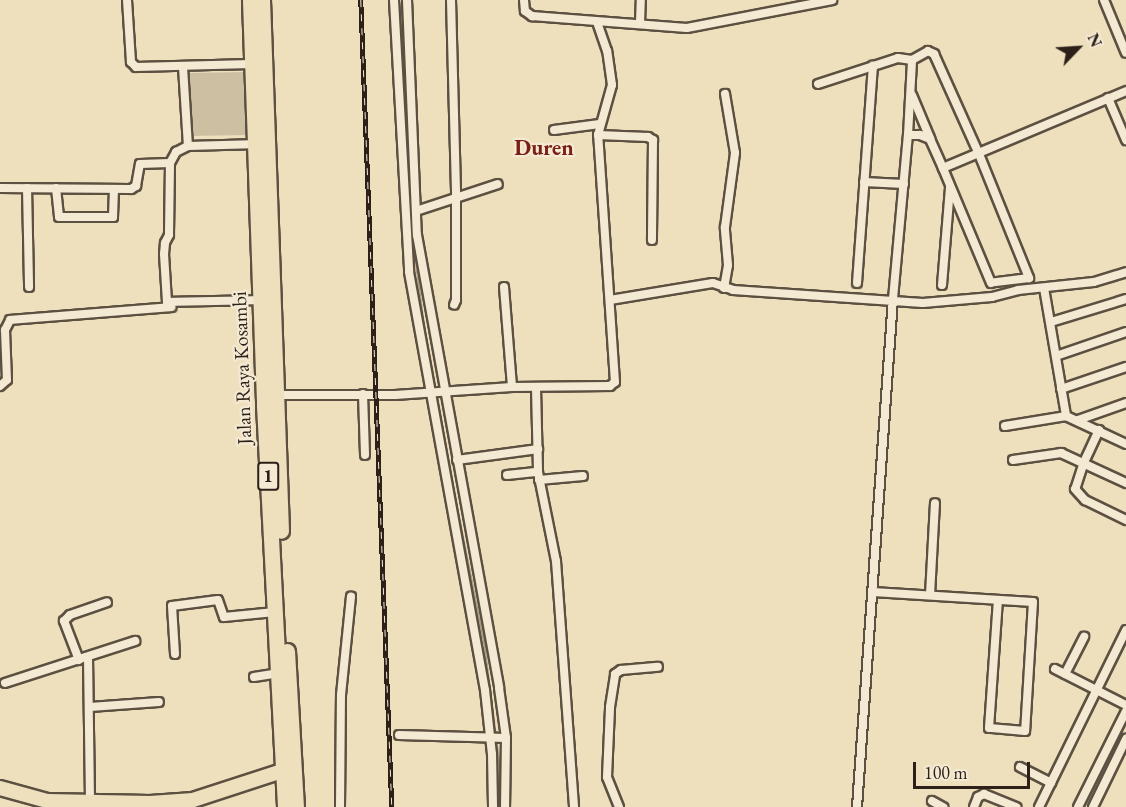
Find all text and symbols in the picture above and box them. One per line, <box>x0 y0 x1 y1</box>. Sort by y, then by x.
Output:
north arrow <box>1048 18 1108 78</box>
text: N <box>1083 30 1107 50</box>
district label: Duren <box>514 135 574 161</box>
street label: Jalan Raya Kosambi <box>227 291 257 445</box>
road number: 1 <box>256 461 280 491</box>
scale bar <box>916 750 1033 788</box>
text: 100 m <box>924 761 968 784</box>

